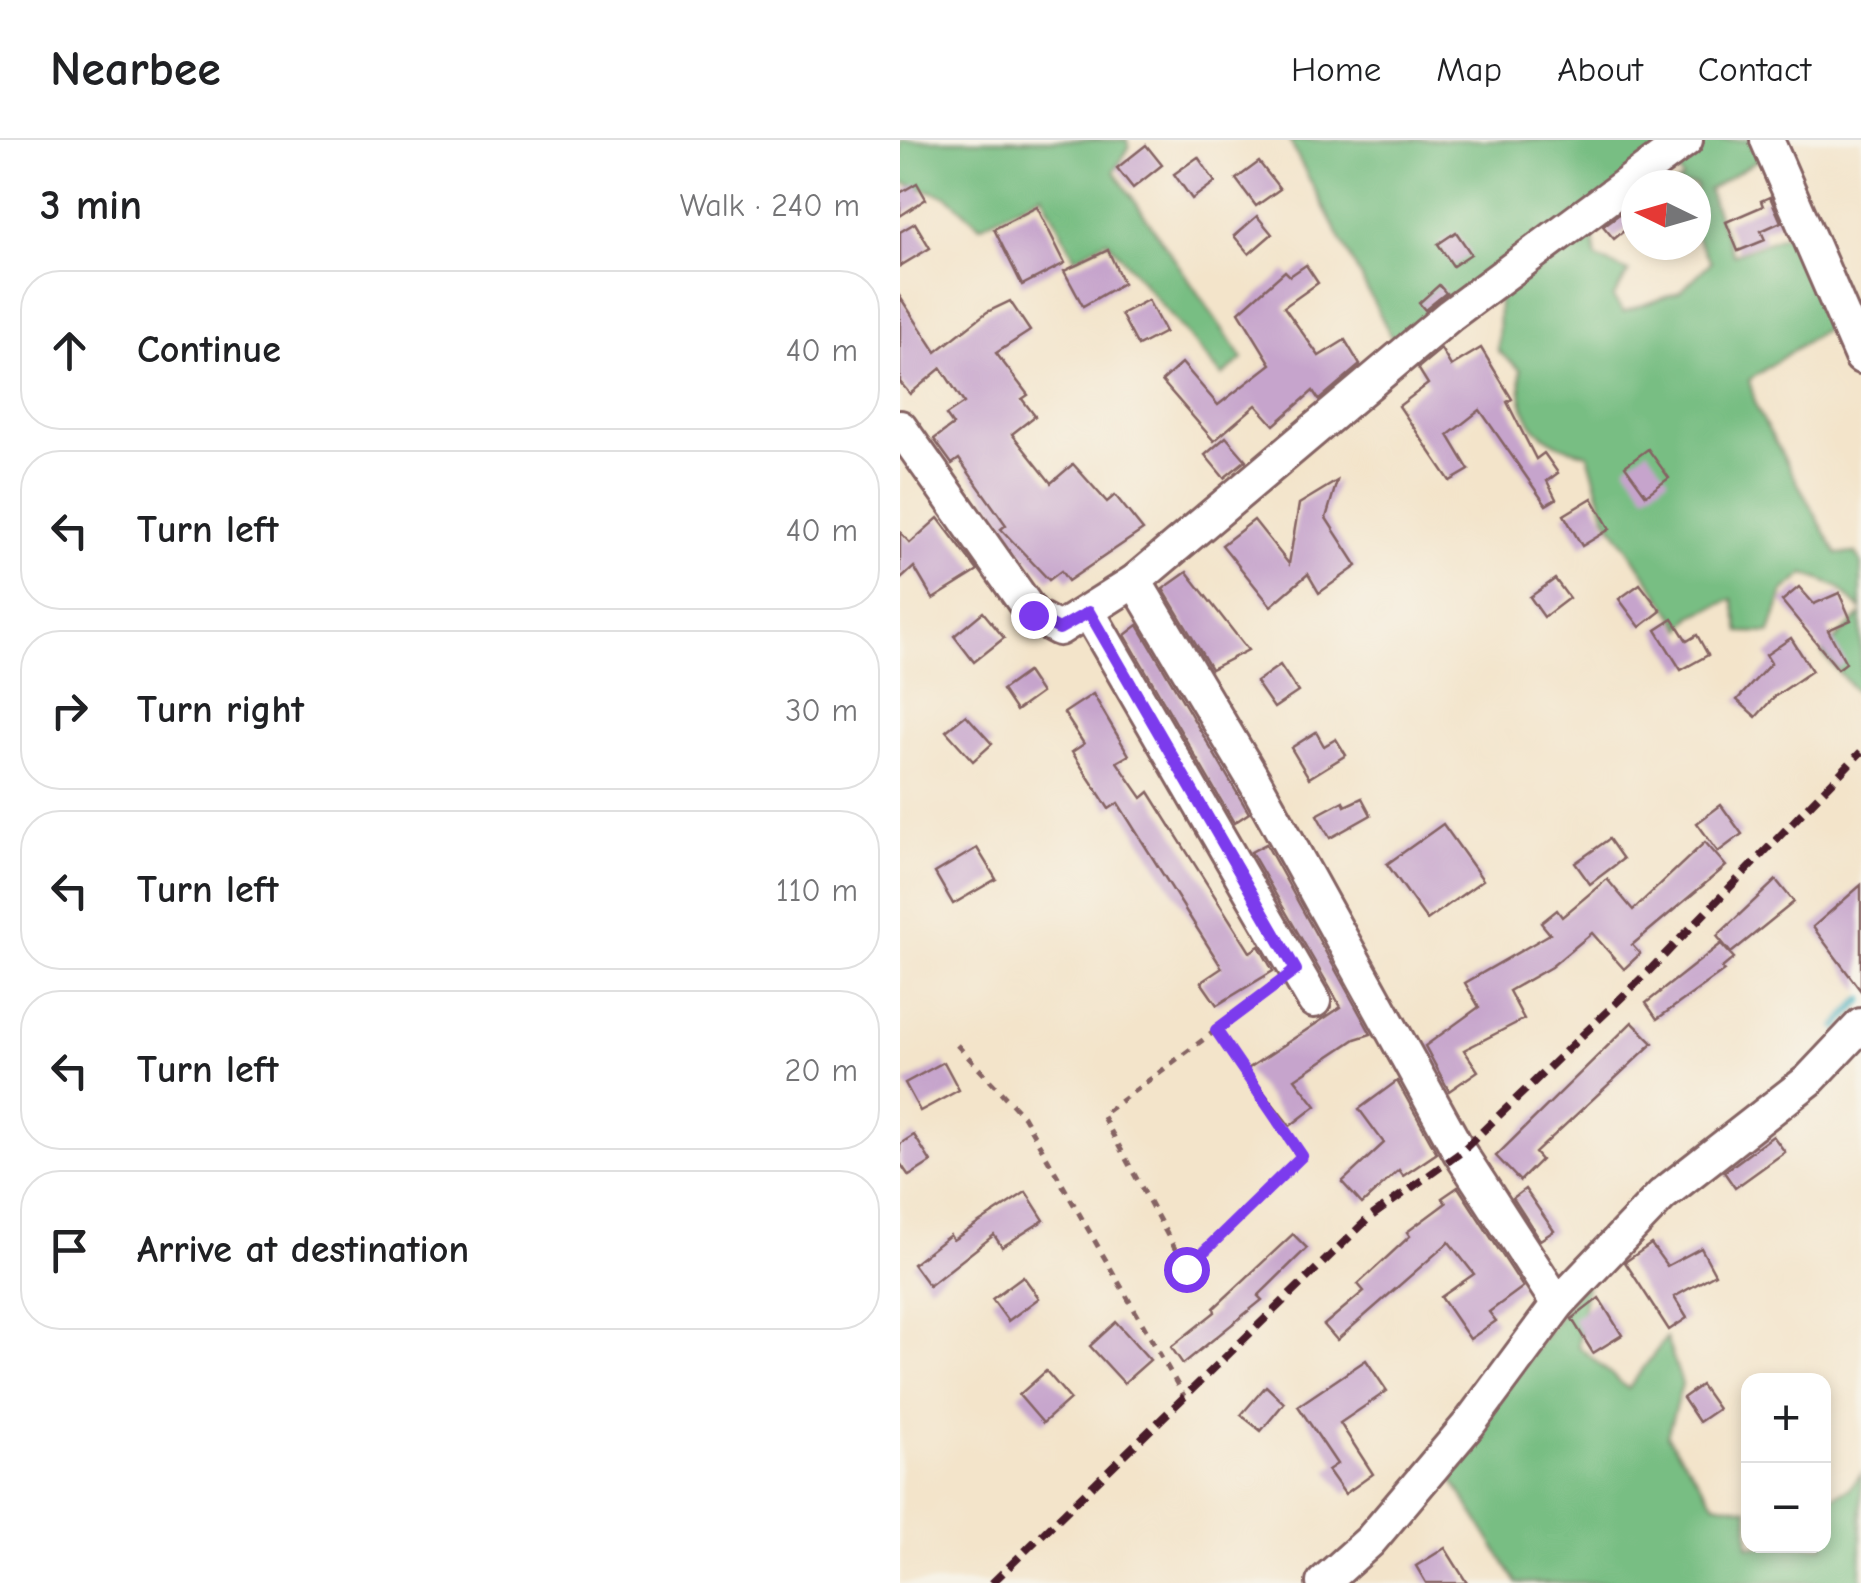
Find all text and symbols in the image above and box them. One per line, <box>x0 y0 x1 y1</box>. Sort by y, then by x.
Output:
text: Nearbee <box>50 42 221 97</box>
text: Home <box>1291 49 1381 90</box>
text: Map <box>1436 49 1502 90</box>
text: About <box>1557 49 1643 90</box>
text: Contact <box>1698 49 1811 90</box>
north arrow <box>1621 170 1711 260</box>
text: 3 min <box>40 181 142 230</box>
text: Walk · 240 m <box>680 187 860 224</box>
icon: ahead <box>42 323 97 378</box>
text: Continue <box>137 328 281 372</box>
text: 40 m <box>786 332 858 369</box>
icon: left <box>42 503 97 558</box>
text: Turn left <box>137 508 278 552</box>
text: 40 m <box>786 512 858 549</box>
route end <box>1011 593 1057 639</box>
icon: right <box>42 683 97 738</box>
text: Turn right <box>137 688 304 732</box>
text: 30 m <box>785 692 858 729</box>
icon: left <box>42 863 97 918</box>
text: Turn left <box>137 868 278 912</box>
text: 110 m <box>776 872 858 909</box>
icon: left <box>42 1043 97 1098</box>
text: Turn left <box>137 1048 278 1092</box>
text: 20 m <box>785 1052 858 1089</box>
icon: arrive <box>42 1223 97 1278</box>
text: Arrive at destination <box>137 1228 469 1272</box>
route start <box>1164 1247 1210 1293</box>
map controls <box>1741 1373 1831 1553</box>
button: + <box>1741 1373 1831 1463</box>
button: − <box>1741 1463 1831 1553</box>

